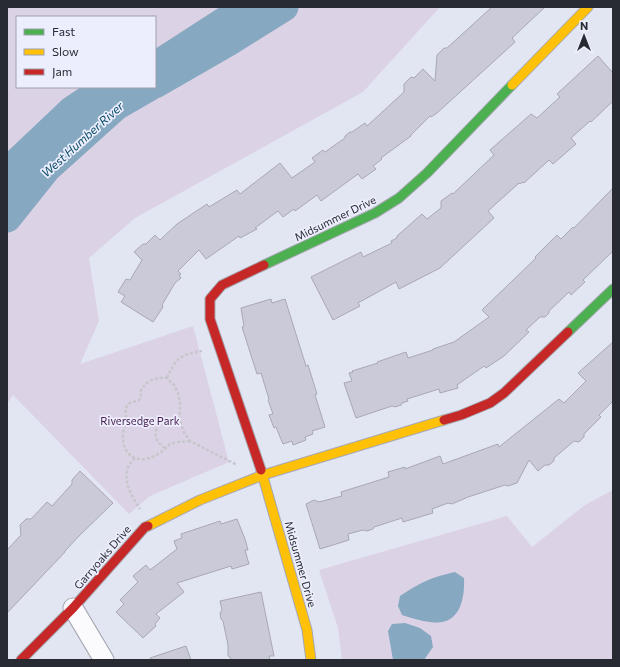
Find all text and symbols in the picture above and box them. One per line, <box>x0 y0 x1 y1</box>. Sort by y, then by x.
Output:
legend <box>16 16 156 88</box>
north arrow <box>564 16 604 56</box>
text: N <box>580 19 588 32</box>
text: Fast <box>52 24 75 38</box>
text: Slow <box>52 44 79 58</box>
text: Jam <box>52 64 72 79</box>
water label: West Humber River <box>38 98 127 179</box>
street label: Midsummer Drive <box>292 193 378 243</box>
park label: Riversedge Park <box>100 414 180 427</box>
street label: Midsummer Drive <box>282 519 320 609</box>
street label: Garryoaks Drive <box>71 522 133 591</box>

